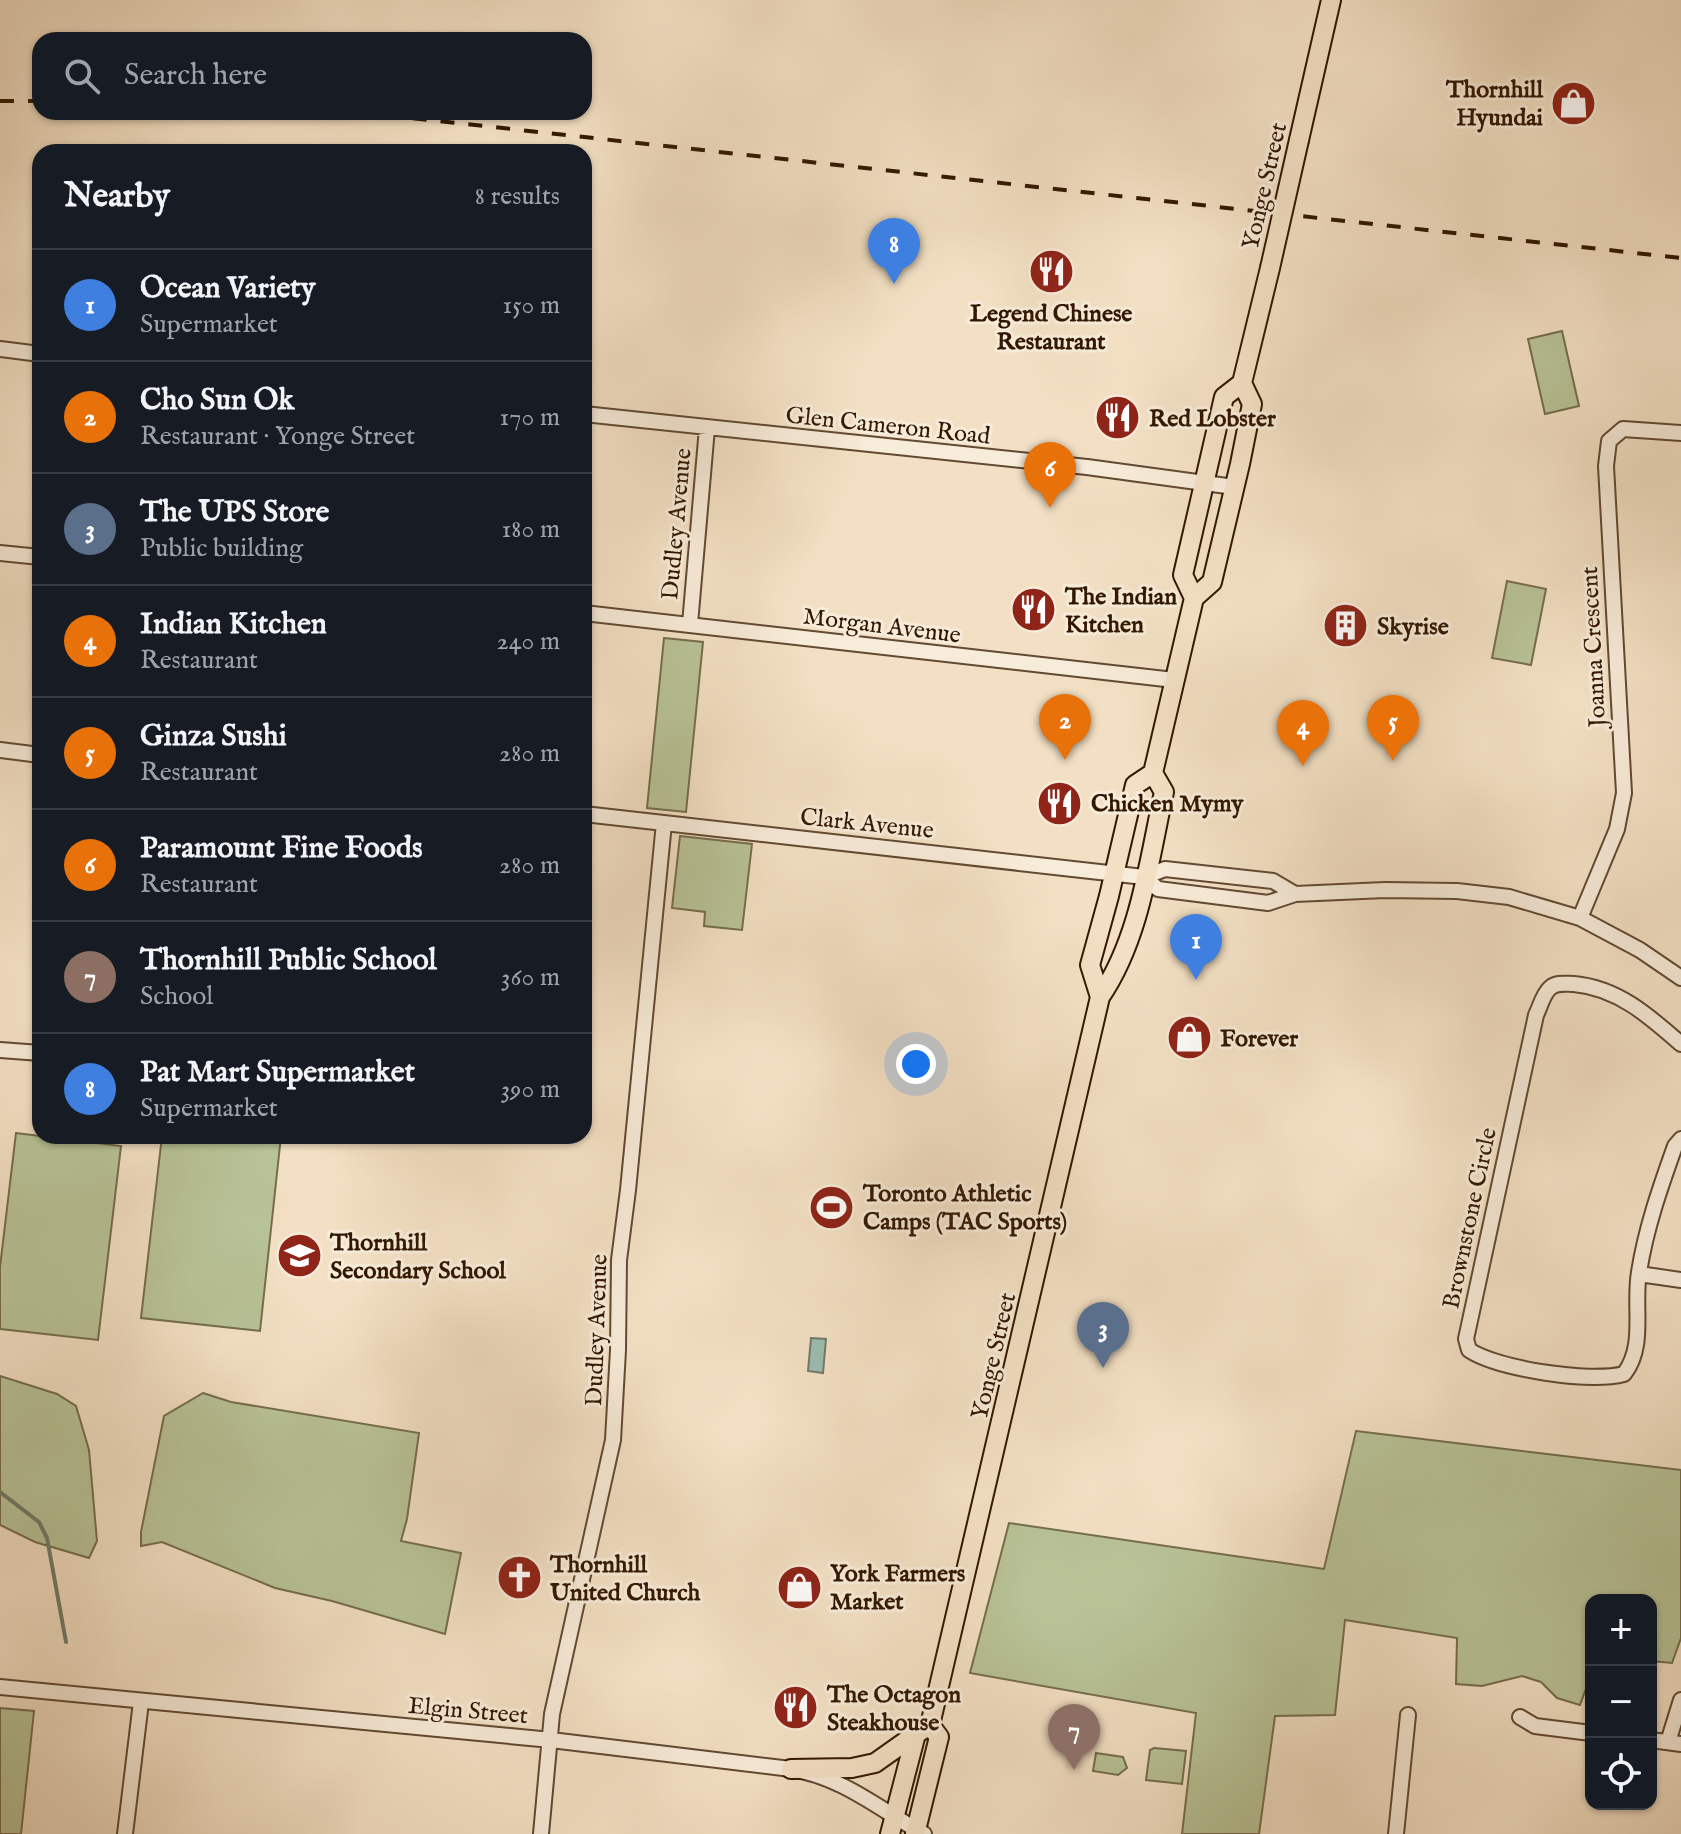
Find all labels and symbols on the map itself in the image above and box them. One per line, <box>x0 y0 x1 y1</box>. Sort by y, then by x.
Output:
place label: Thornhill Hyundai <box>1445 75 1544 134</box>
shop icon: Thornhill Hyundai <box>1550 79 1598 127</box>
street label: Yonge Street <box>1236 120 1295 253</box>
pin: 8 <box>868 218 920 284</box>
restaurant icon: Legend Chinese Restaurant <box>1027 247 1075 295</box>
place label: Legend Chinese Restaurant <box>970 299 1132 358</box>
restaurant icon: Red Lobster <box>1094 394 1142 442</box>
street label: Glen Cameron Road <box>784 400 992 453</box>
place label: Red Lobster <box>1149 404 1276 435</box>
pin: 6 <box>1024 442 1076 508</box>
street label: Dudley Avenue <box>655 447 700 601</box>
street label: Joanna Crescent <box>1575 566 1614 731</box>
place label: The Indian Kitchen <box>1064 582 1177 641</box>
restaurant icon: The Indian Kitchen <box>1010 586 1058 634</box>
street label: Morgan Avenue <box>801 601 962 652</box>
building icon: Skyrise <box>1322 602 1370 650</box>
place label: Skyrise <box>1377 612 1449 643</box>
pin: 2 <box>1039 694 1091 760</box>
pin: 5 <box>1367 695 1419 761</box>
pin: 4 <box>1277 700 1329 766</box>
restaurant icon: Chicken Mymy <box>1036 779 1084 827</box>
place label: Chicken Mymy <box>1091 789 1244 820</box>
street label: Clark Avenue <box>798 802 935 847</box>
pin: 1 <box>1170 914 1222 980</box>
shop icon: Forever <box>1165 1014 1213 1062</box>
place label: Forever <box>1220 1024 1298 1055</box>
your location <box>896 1044 936 1084</box>
street label: Brownstone Circle <box>1436 1125 1505 1312</box>
place label: Toronto Athletic Camps (TAC Sports) <box>862 1179 1067 1238</box>
sports icon: Toronto Athletic Camps (TAC Sports) <box>808 1183 856 1231</box>
place label: Thornhill Secondary School <box>329 1228 506 1287</box>
school or university icon: Thornhill Secondary School <box>275 1232 323 1280</box>
street label: Dudley Avenue <box>579 1253 616 1407</box>
street label: Yonge Street <box>965 1290 1024 1423</box>
pin: 3 <box>1077 1302 1129 1368</box>
place label: Thornhill United Church <box>549 1550 700 1609</box>
church icon: Thornhill United Church <box>495 1554 543 1602</box>
place label: York Farmers Market <box>830 1559 966 1618</box>
shop icon: York Farmers Market <box>775 1563 823 1611</box>
place label: The Octagon Steakhouse <box>826 1680 961 1739</box>
restaurant icon: The Octagon Steakhouse <box>772 1684 820 1732</box>
street label: Elgin Street <box>407 1691 529 1732</box>
pin: 7 <box>1048 1704 1100 1770</box>

